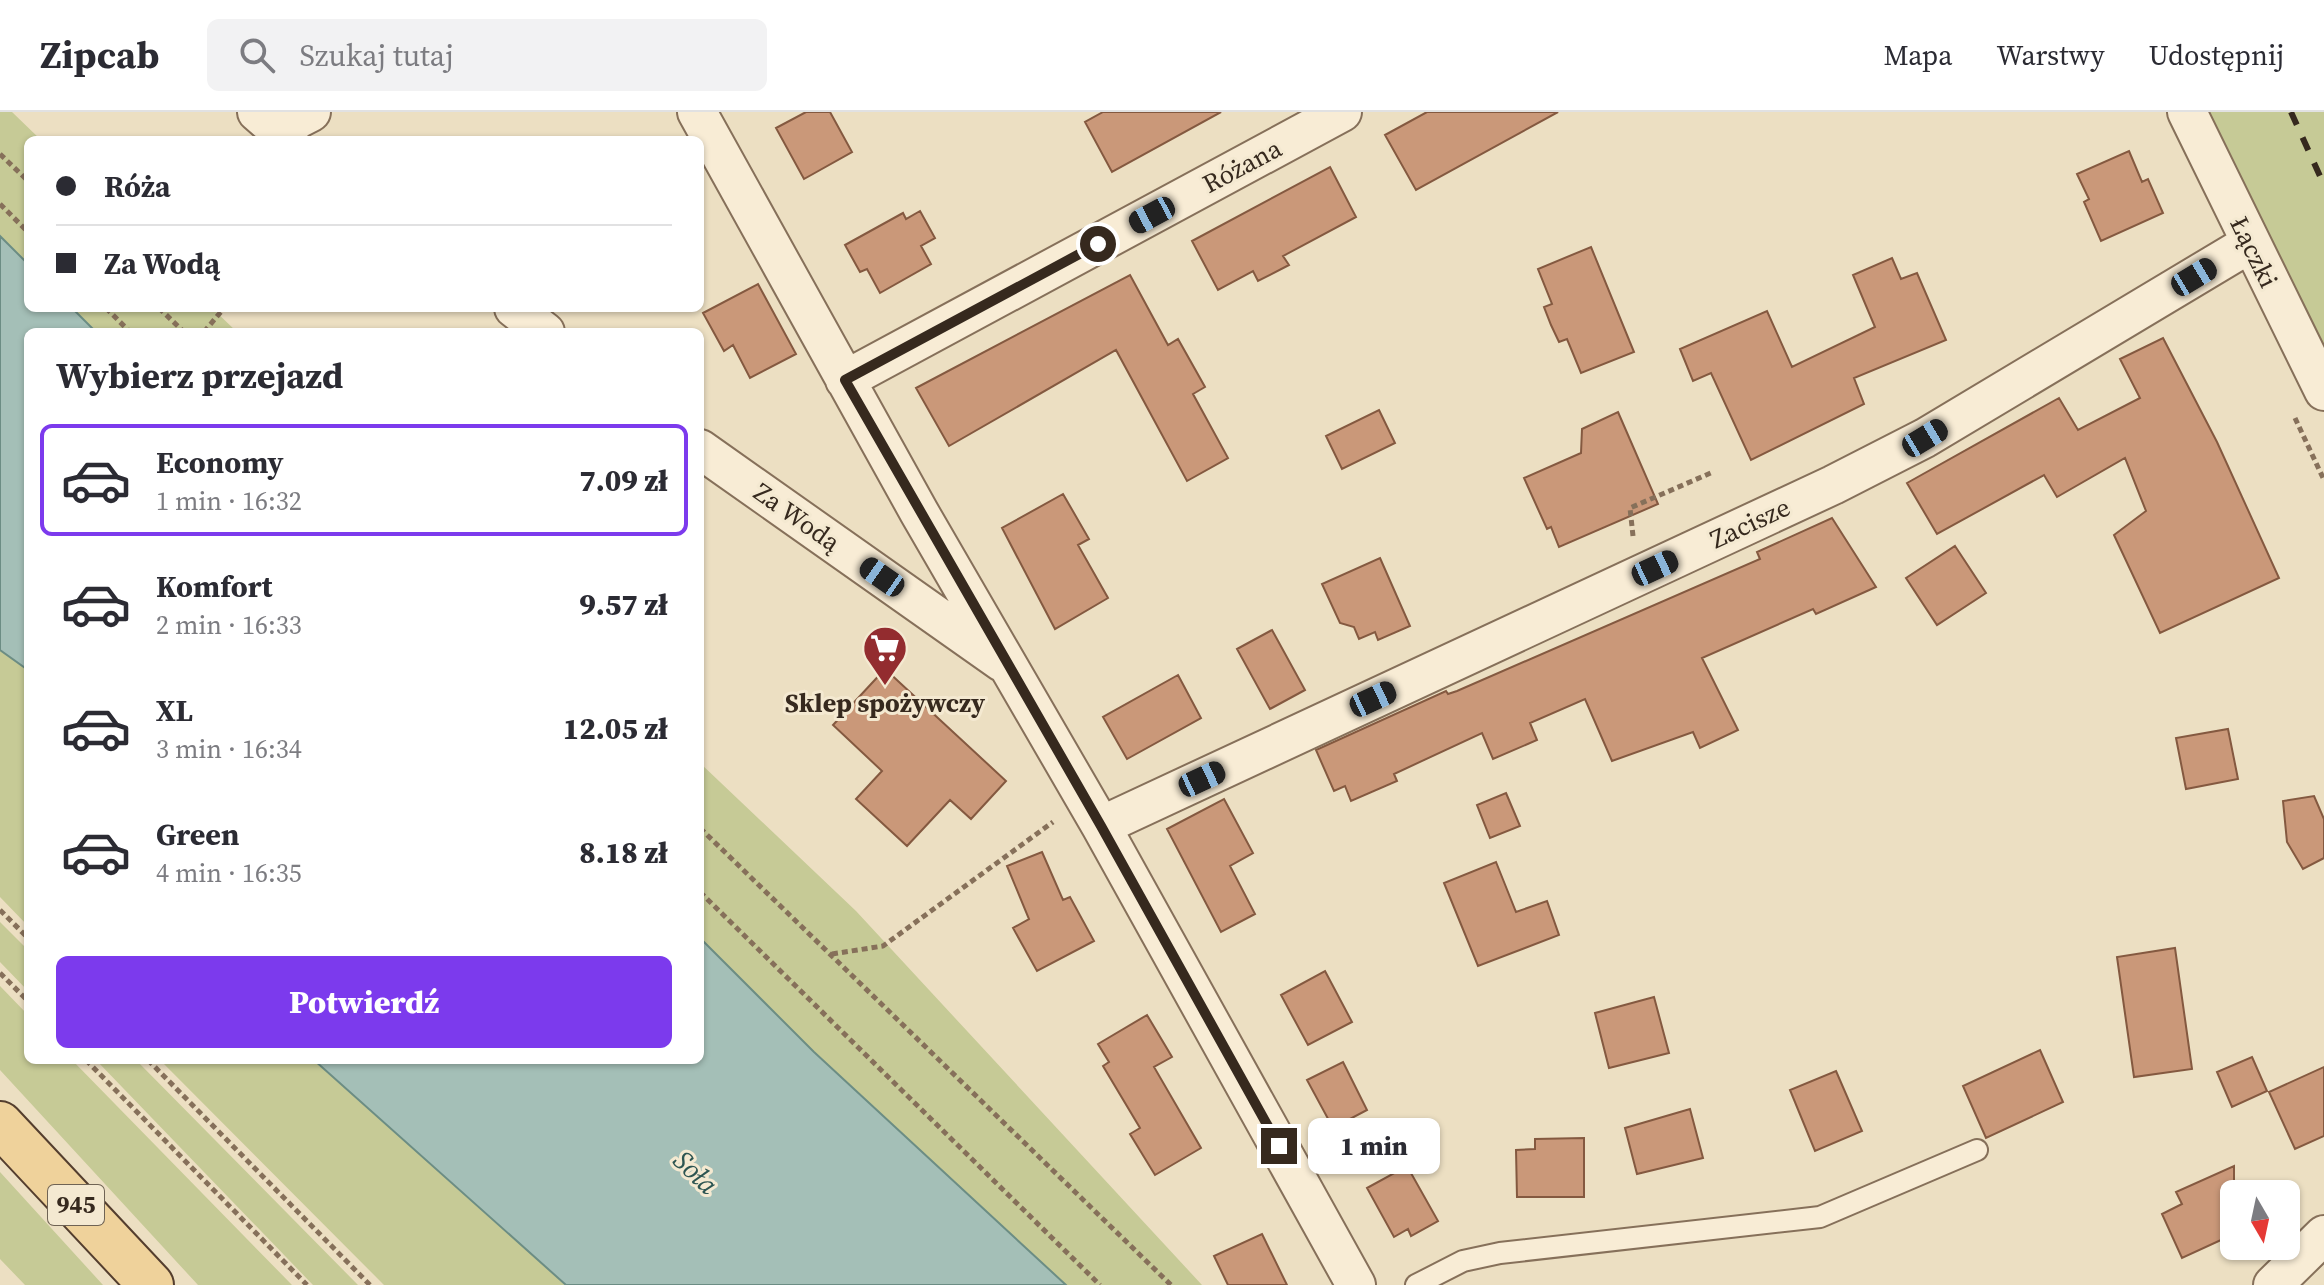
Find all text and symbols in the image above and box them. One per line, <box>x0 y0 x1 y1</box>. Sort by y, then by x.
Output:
search box <box>207 19 767 91</box>
text: Zipcab <box>40 29 159 81</box>
icon: search <box>235 33 279 77</box>
text: Szukaj tutaj <box>299 35 453 76</box>
text: Mapa <box>1883 36 1952 74</box>
text: Warstwy <box>1996 36 2105 74</box>
text: Udostępnij <box>2149 36 2284 74</box>
street label: Różana <box>1196 130 1289 202</box>
text: Róża <box>104 166 171 207</box>
car <box>1125 193 1179 237</box>
street label: Łączki <box>2221 210 2287 294</box>
route start <box>1080 226 1116 262</box>
text: Za Wodą <box>104 243 220 284</box>
car <box>2167 254 2221 300</box>
text: Wybierz przejazd <box>56 351 343 400</box>
car <box>1898 415 1952 461</box>
text: Economy <box>156 442 284 483</box>
icon: car <box>60 444 132 516</box>
text: 7.09 zł <box>579 460 668 501</box>
street label: Za Wodą <box>747 474 848 560</box>
text: 1 min · 16:32 <box>156 483 302 519</box>
street label: Zacisze <box>1704 489 1796 557</box>
car <box>1628 547 1682 589</box>
car <box>855 553 909 601</box>
text: Komfort <box>156 566 273 607</box>
icon: car <box>60 568 132 640</box>
text: 9.57 zł <box>579 584 668 625</box>
text: 2 min · 16:33 <box>156 607 302 643</box>
supermarket icon: Sklep spożywczy <box>861 624 909 687</box>
car <box>1346 678 1400 720</box>
place label: Sklep spożywczy <box>785 685 985 721</box>
text: XL <box>156 690 193 731</box>
icon: car <box>60 692 132 764</box>
text: 12.05 zł <box>563 708 668 749</box>
text: 3 min · 16:34 <box>156 731 302 767</box>
car <box>1175 758 1229 800</box>
text: Green <box>156 814 239 855</box>
icon: car <box>60 816 132 888</box>
text: 8.18 zł <box>579 832 668 873</box>
text: 4 min · 16:35 <box>156 855 302 891</box>
button: Potwierdź <box>56 956 672 1048</box>
callout: 1 min <box>1307 1118 1439 1174</box>
route end <box>1261 1128 1297 1164</box>
text: 1 min <box>1340 1128 1408 1164</box>
water label: Soła <box>665 1141 727 1203</box>
north arrow <box>2220 1180 2300 1260</box>
map controls <box>2220 1180 2300 1260</box>
road number: 945 <box>48 1185 104 1225</box>

